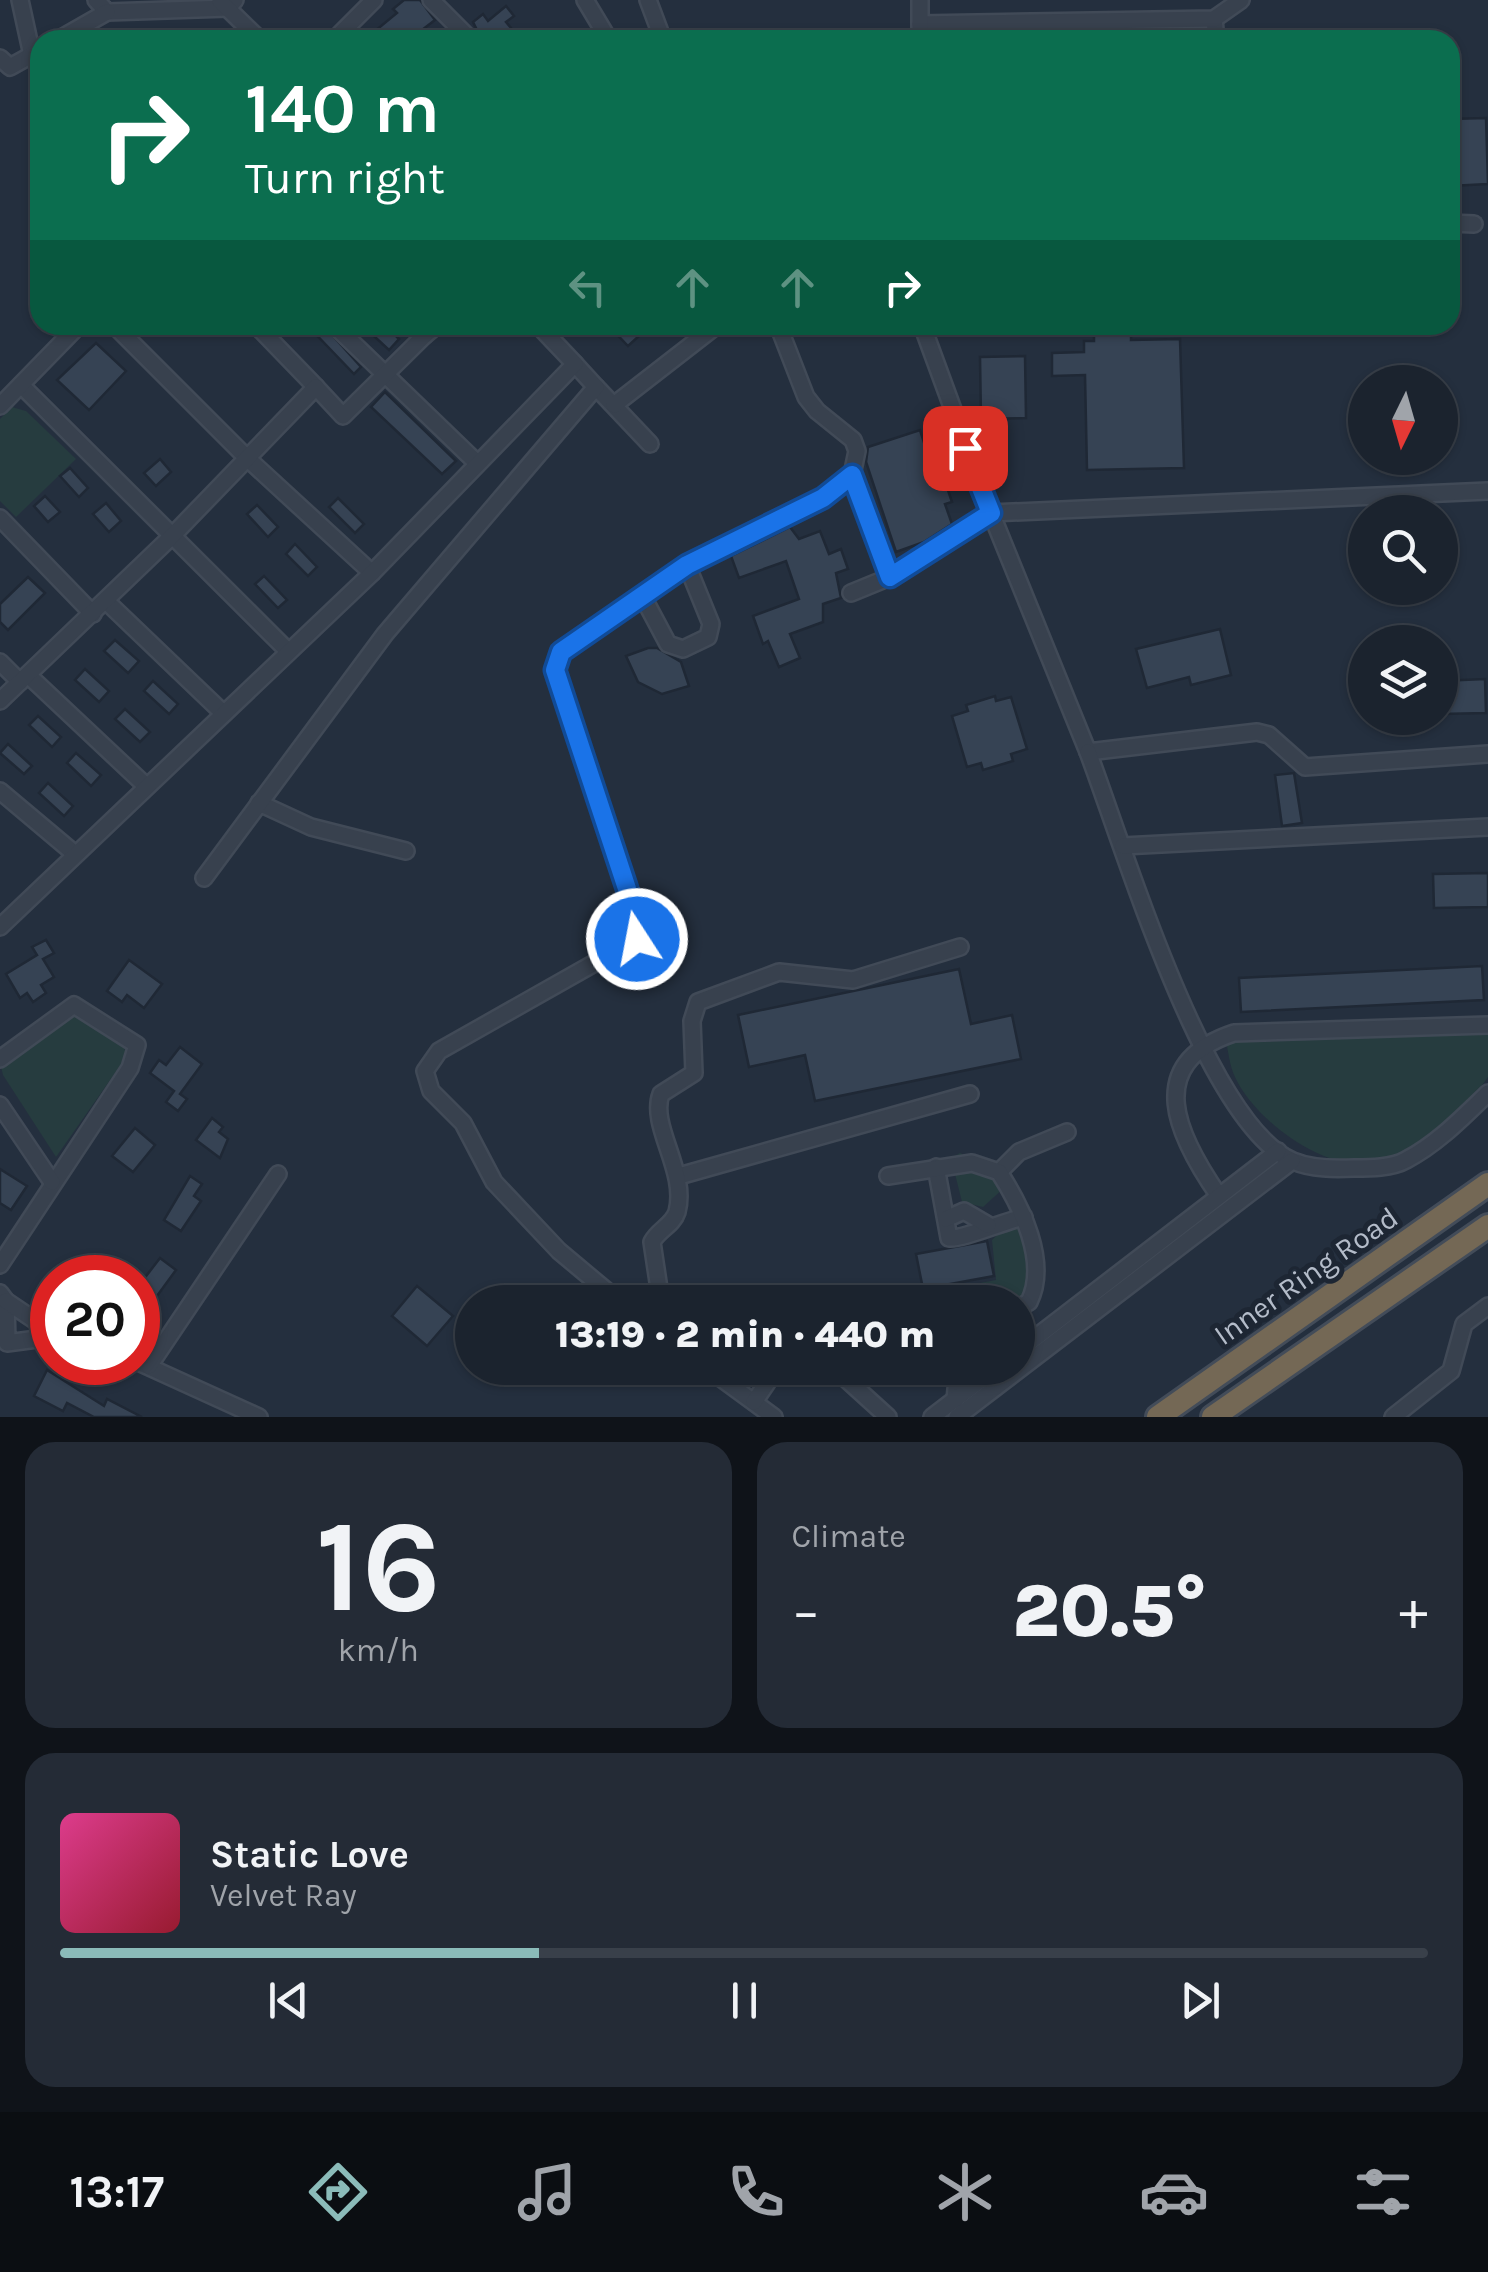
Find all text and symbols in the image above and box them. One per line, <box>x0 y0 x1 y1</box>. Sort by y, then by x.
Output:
text: 140 m <box>245 68 440 150</box>
icon: right <box>80 70 210 200</box>
text: Turn right <box>245 152 445 204</box>
icon: left <box>560 260 615 315</box>
icon: ahead <box>665 260 720 315</box>
icon: ahead <box>770 260 825 315</box>
icon: right <box>875 260 930 315</box>
north arrow <box>1348 365 1458 475</box>
map controls <box>1348 365 1458 735</box>
pin <box>923 406 1008 491</box>
icon: arrive <box>938 421 993 476</box>
button: search <box>1348 495 1458 605</box>
button: layers <box>1348 625 1458 735</box>
position arrow <box>585 887 689 991</box>
street label: Inner Ring Road <box>1207 1199 1405 1353</box>
speed limit sign: 20 <box>30 1255 160 1385</box>
text: 13:19 · 2 min · 440 m <box>555 1312 935 1357</box>
text: 16 <box>316 1491 441 1643</box>
text: Climate <box>792 1518 906 1555</box>
text: 20.5° <box>1012 1567 1207 1655</box>
text: − <box>792 1579 820 1643</box>
text: + <box>1399 1579 1428 1643</box>
text: km/h <box>338 1632 419 1669</box>
text: Static Love <box>210 1832 409 1877</box>
text: Velvet Ray <box>210 1877 357 1914</box>
icon: previous <box>261 1973 316 2028</box>
icon: pause <box>717 1973 772 2028</box>
icon: next <box>1173 1973 1228 2028</box>
icon: directions <box>303 2157 373 2227</box>
icon: music <box>512 2157 582 2227</box>
icon: phone <box>721 2157 791 2227</box>
icon: climate <box>930 2157 1000 2227</box>
icon: car <box>1139 2157 1209 2227</box>
icon: filters <box>1348 2157 1418 2227</box>
text: 13:17 <box>70 2166 164 2218</box>

